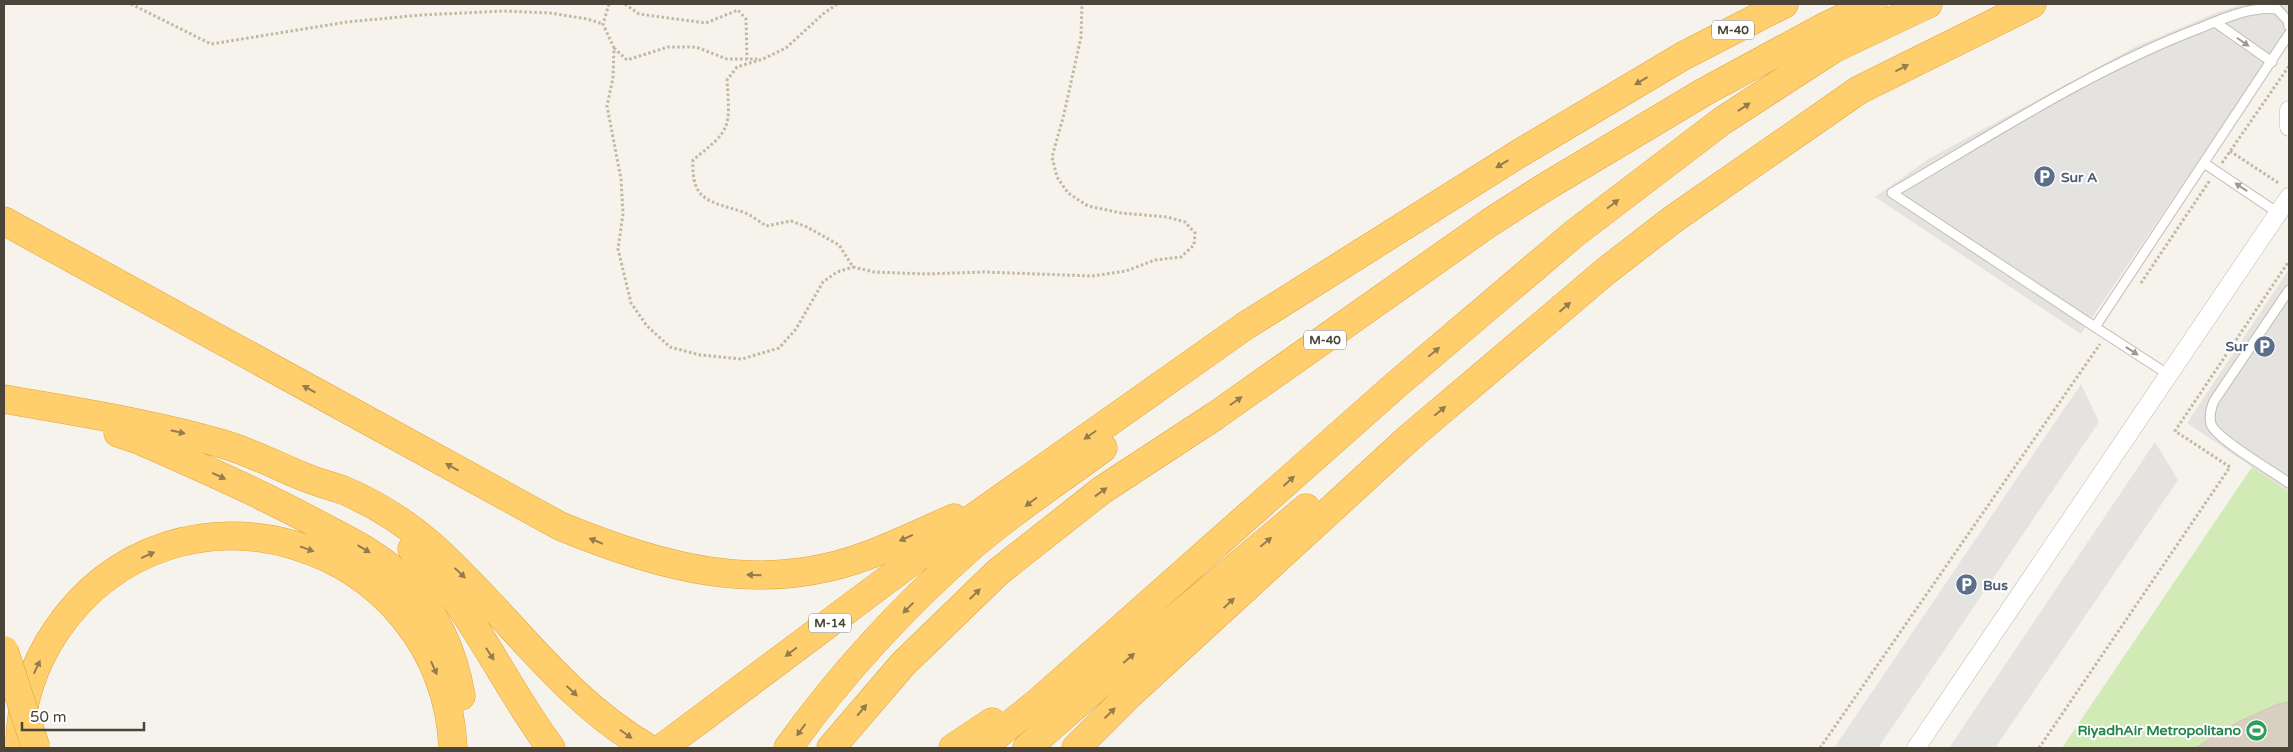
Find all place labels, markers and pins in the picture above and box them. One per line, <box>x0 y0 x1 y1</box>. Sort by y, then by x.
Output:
parking icon: Sur A <box>2033 165 2057 189</box>
place label: Sur A <box>2061 169 2098 186</box>
parking icon: Sur <box>2252 334 2276 358</box>
place label: Sur <box>2226 338 2249 355</box>
parking icon: Bus <box>1955 573 1979 597</box>
place label: Bus <box>1983 577 2008 594</box>
sports icon: RiyadhAir Metropolitano <box>2245 718 2269 742</box>
place label: RiyadhAir Metropolitano <box>2077 722 2241 739</box>

